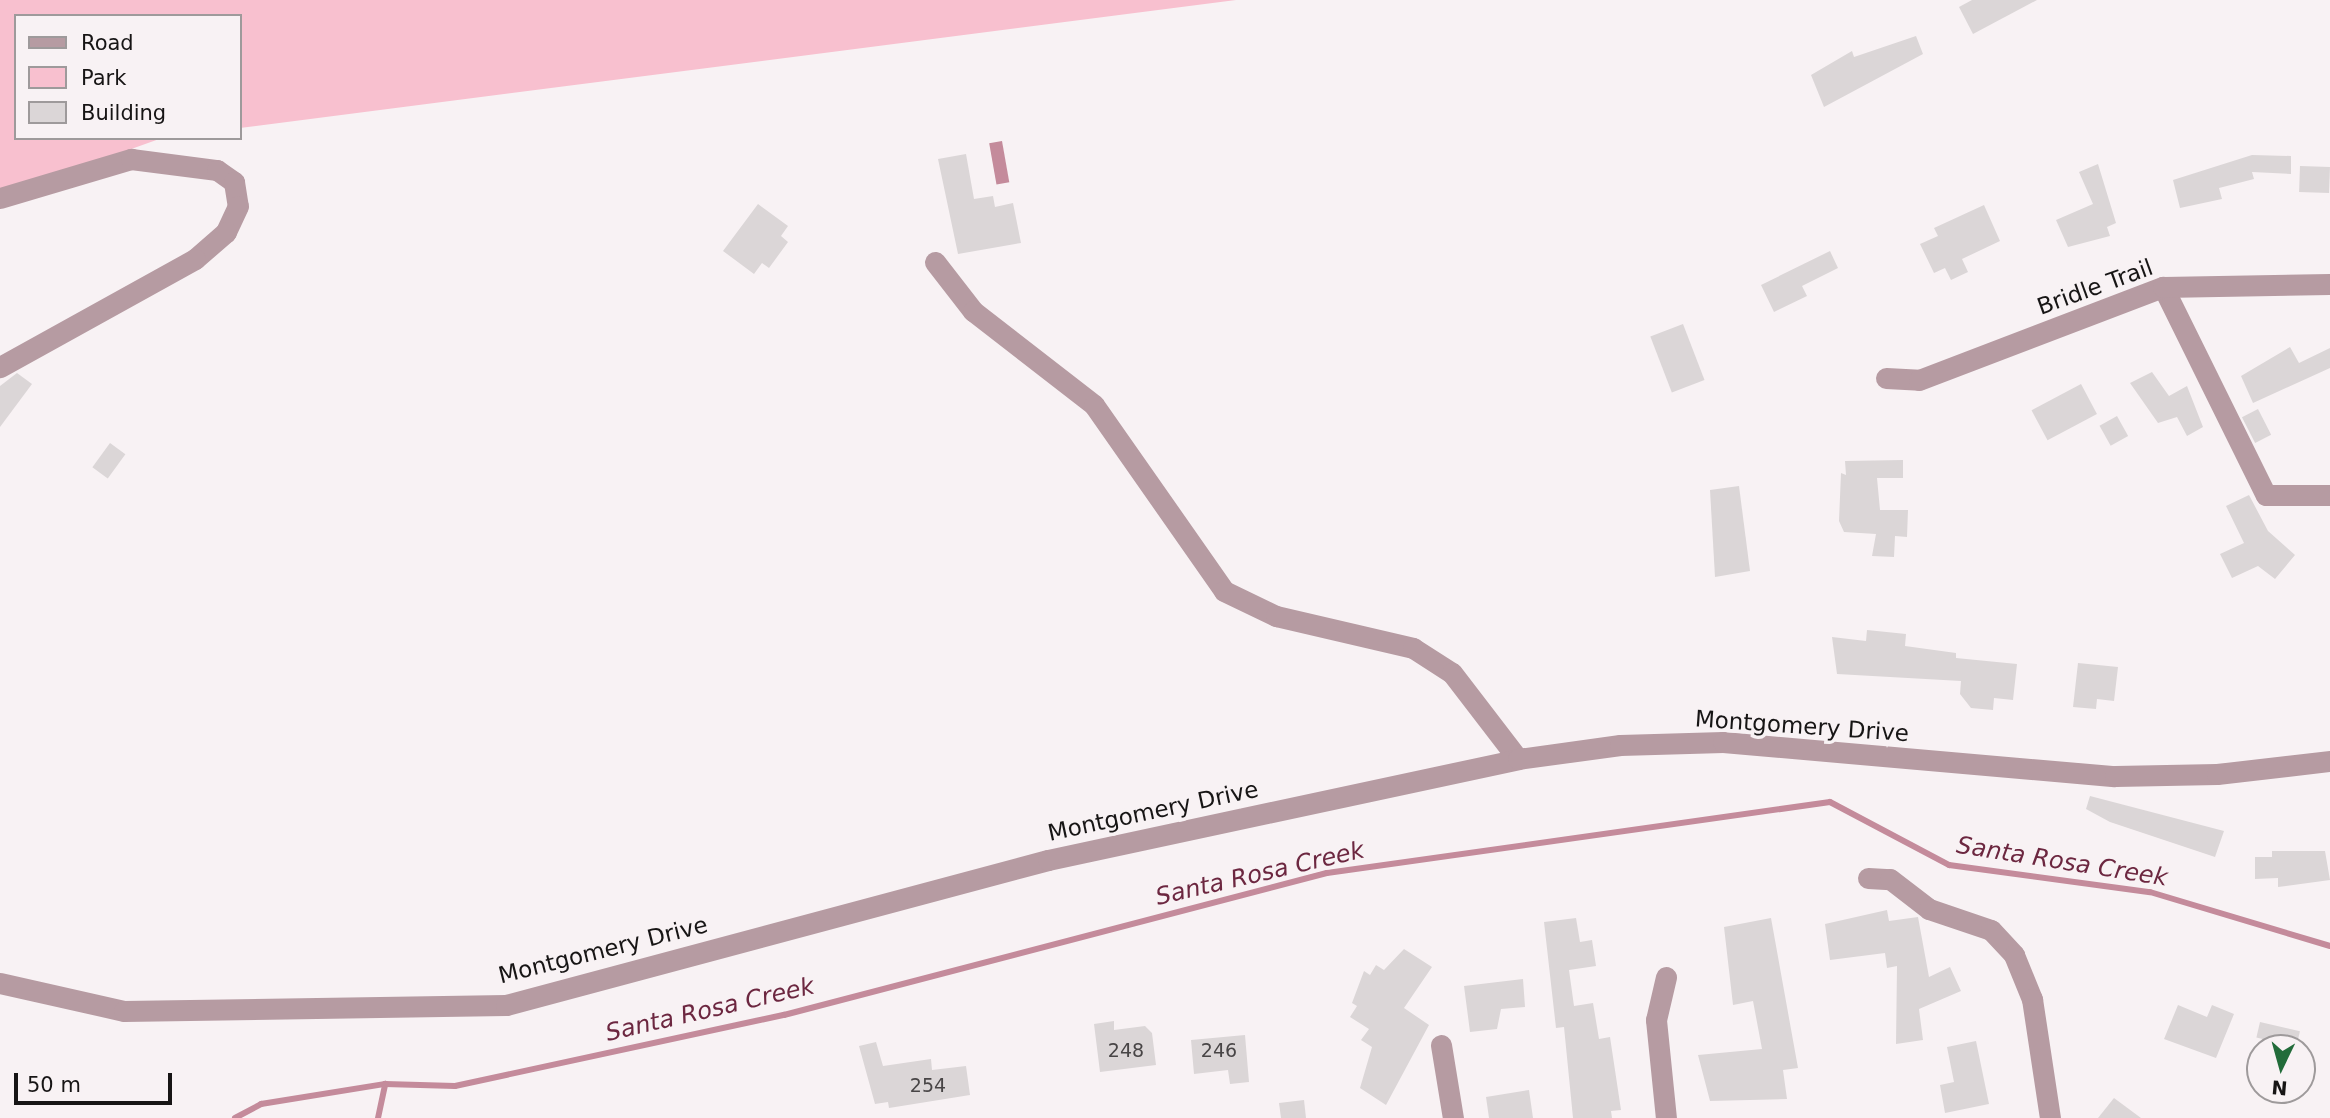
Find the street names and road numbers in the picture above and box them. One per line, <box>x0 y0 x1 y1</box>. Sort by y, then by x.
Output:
street label: Bridle Trail <box>2033 253 2157 321</box>
street label: Montgomery Drive <box>1694 705 1910 747</box>
street label: Montgomery Drive <box>1045 775 1261 847</box>
street label: Montgomery Drive <box>496 911 710 989</box>

